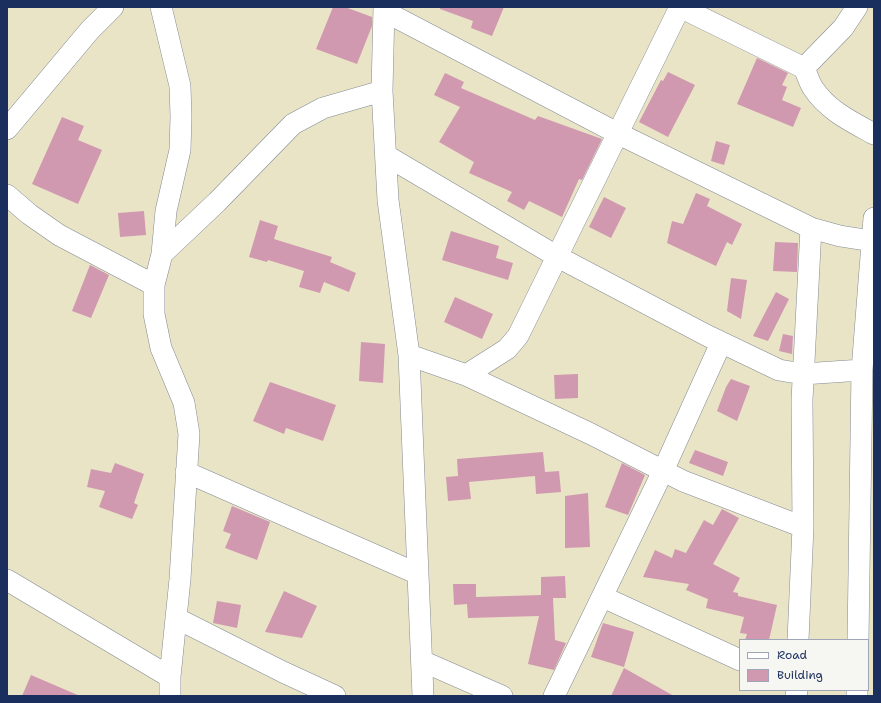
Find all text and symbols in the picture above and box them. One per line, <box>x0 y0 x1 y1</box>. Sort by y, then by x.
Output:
legend <box>739 639 869 691</box>
text: Road <box>777 647 807 663</box>
text: Building <box>777 667 823 683</box>

